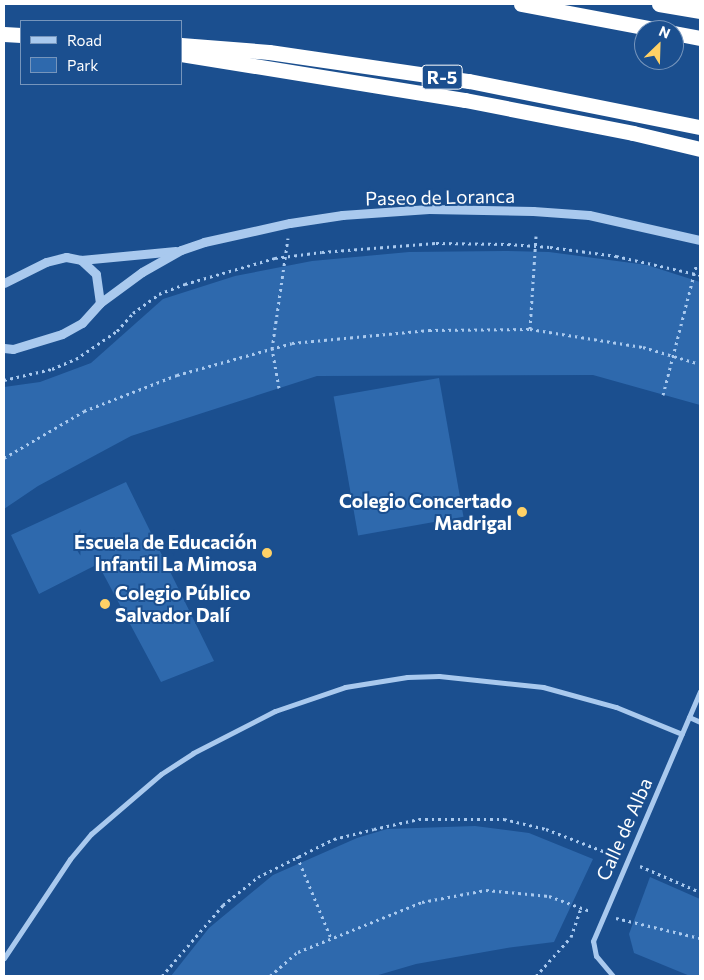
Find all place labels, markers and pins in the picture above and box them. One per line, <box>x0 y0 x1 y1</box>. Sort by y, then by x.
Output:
place label: Colegio Concertado Madrigal <box>339 490 512 534</box>
marker: Colegio Concertado Madrigal <box>516 506 528 518</box>
place label: Escuela de Educación Infantil La Mimosa <box>74 531 257 575</box>
marker: Escuela de Educación Infantil La Mimosa <box>261 547 273 559</box>
place label: Colegio Público Salvador Dalí <box>115 582 251 626</box>
marker: Colegio Público Salvador Dalí <box>99 598 111 610</box>

